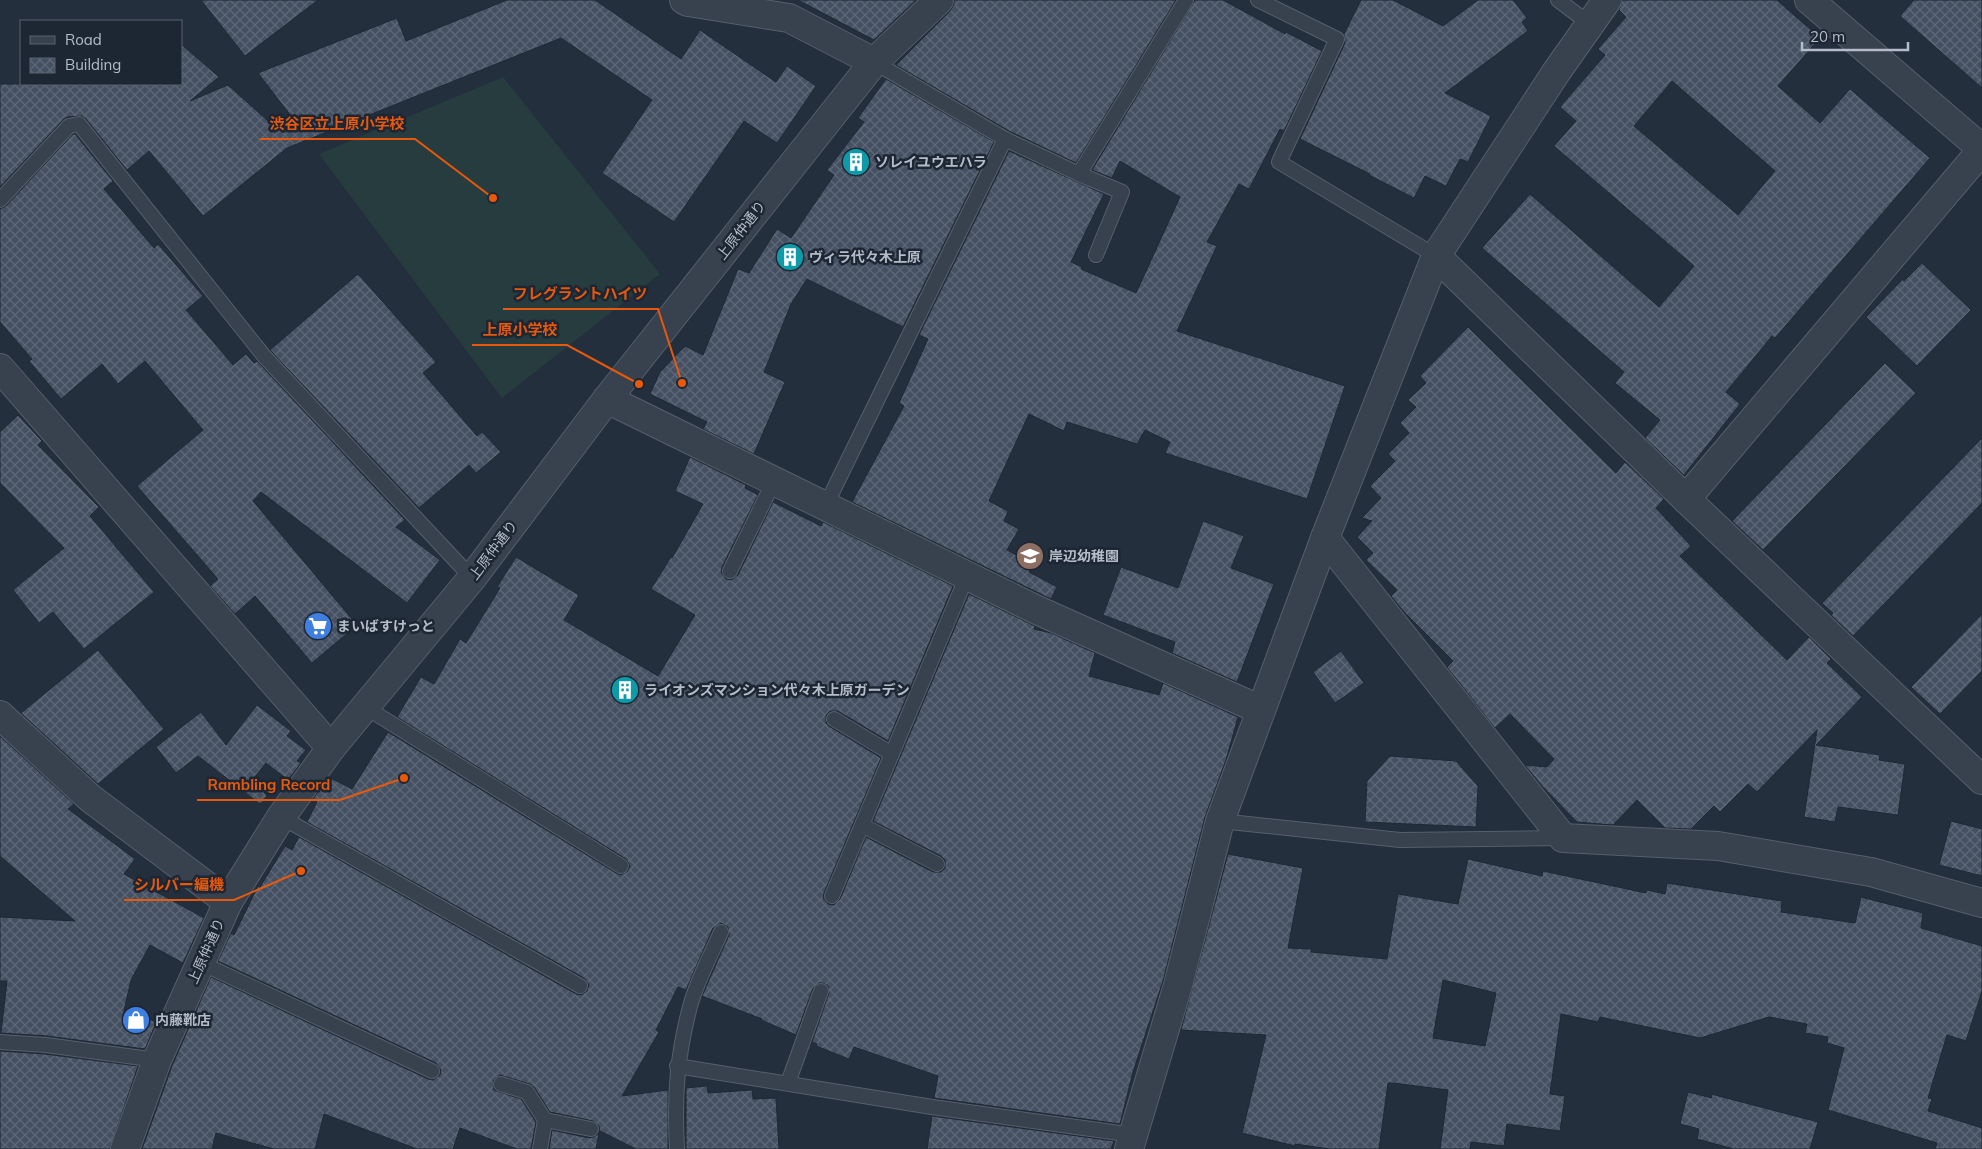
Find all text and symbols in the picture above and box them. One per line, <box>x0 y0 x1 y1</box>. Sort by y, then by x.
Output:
legend <box>20 20 182 85</box>
scale bar <box>1802 20 1908 52</box>
text: 20 m <box>1810 27 1845 46</box>
text: Road <box>65 30 102 49</box>
text: Building <box>65 55 121 74</box>
callout: 渋谷区立上原小学校 <box>260 109 415 139</box>
text: 渋谷区立上原小学校 <box>269 114 405 133</box>
building icon: ソレイユウエハラ <box>841 147 871 177</box>
place label: ソレイユウエハラ <box>875 153 987 171</box>
street label: 上原仲通り <box>712 197 770 263</box>
building icon: ヴィラ代々木上原 <box>775 242 805 272</box>
place label: ヴィラ代々木上原 <box>809 248 921 266</box>
callout: フレグラントハイツ <box>503 279 658 309</box>
text: フレグラントハイツ <box>513 284 647 303</box>
callout: 上原小学校 <box>472 315 567 345</box>
text: 上原小学校 <box>482 320 558 339</box>
street label: 上原仲通り <box>465 517 521 583</box>
school or university icon: 岸辺幼稚園 <box>1015 541 1045 571</box>
place label: 岸辺幼稚園 <box>1049 547 1119 565</box>
supermarket icon: まいばすけっと <box>303 611 333 641</box>
place label: まいばすけっと <box>337 617 435 635</box>
building icon: ライオンズマンション代々木上原ガーデン <box>610 675 640 705</box>
place label: ライオンズマンション代々木上原ガーデン <box>644 681 910 699</box>
callout: Rambling Record <box>197 770 340 800</box>
text: Rambling Record <box>208 775 330 794</box>
callout: シルバー編機 <box>124 870 234 900</box>
text: シルバー編機 <box>134 875 224 894</box>
street label: 上原仲通り <box>184 915 228 987</box>
shop icon: 内藤靴店 <box>121 1005 151 1035</box>
place label: 内藤靴店 <box>155 1011 211 1029</box>

